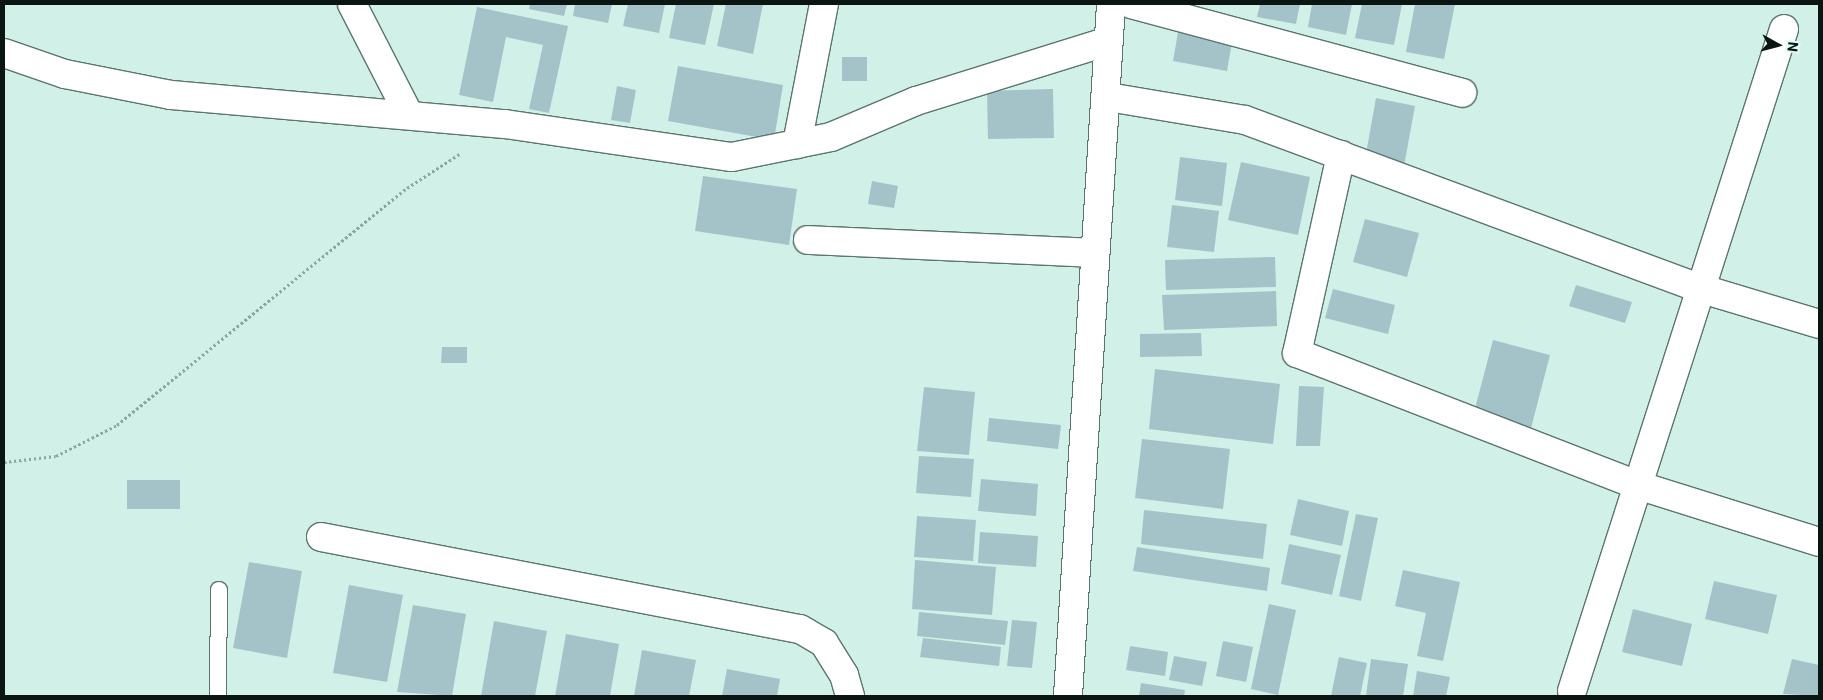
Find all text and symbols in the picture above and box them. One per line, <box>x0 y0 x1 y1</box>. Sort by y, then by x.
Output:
north arrow <box>1753 20 1803 70</box>
text: N <box>1784 41 1801 53</box>

